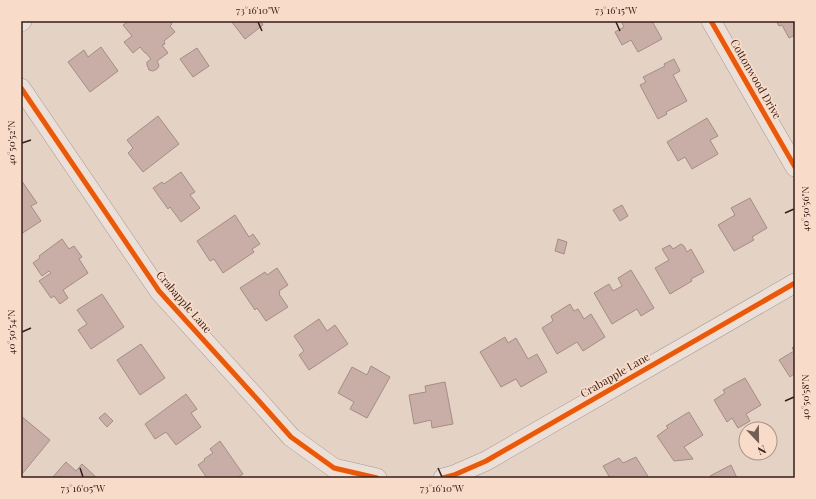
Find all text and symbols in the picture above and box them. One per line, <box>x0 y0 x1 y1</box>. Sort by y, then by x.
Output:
text: 73°16'10"W <box>236 3 281 17</box>
text: 73°16'15"W <box>595 3 638 17</box>
street label: Cottonwood Drive <box>727 36 786 122</box>
text: 40°50'52"N <box>4 121 18 165</box>
text: 40°50'56"N <box>798 186 812 232</box>
street label: Crabapple Lane <box>153 267 216 336</box>
text: 40°50'54"N <box>4 310 18 354</box>
street label: Crabapple Lane <box>577 348 653 401</box>
text: 40°50'58"N <box>798 374 812 420</box>
north arrow <box>738 421 778 461</box>
text: N <box>755 442 768 459</box>
text: 73°16'05"W <box>61 481 106 495</box>
text: 73°16'10"W <box>420 481 465 495</box>

